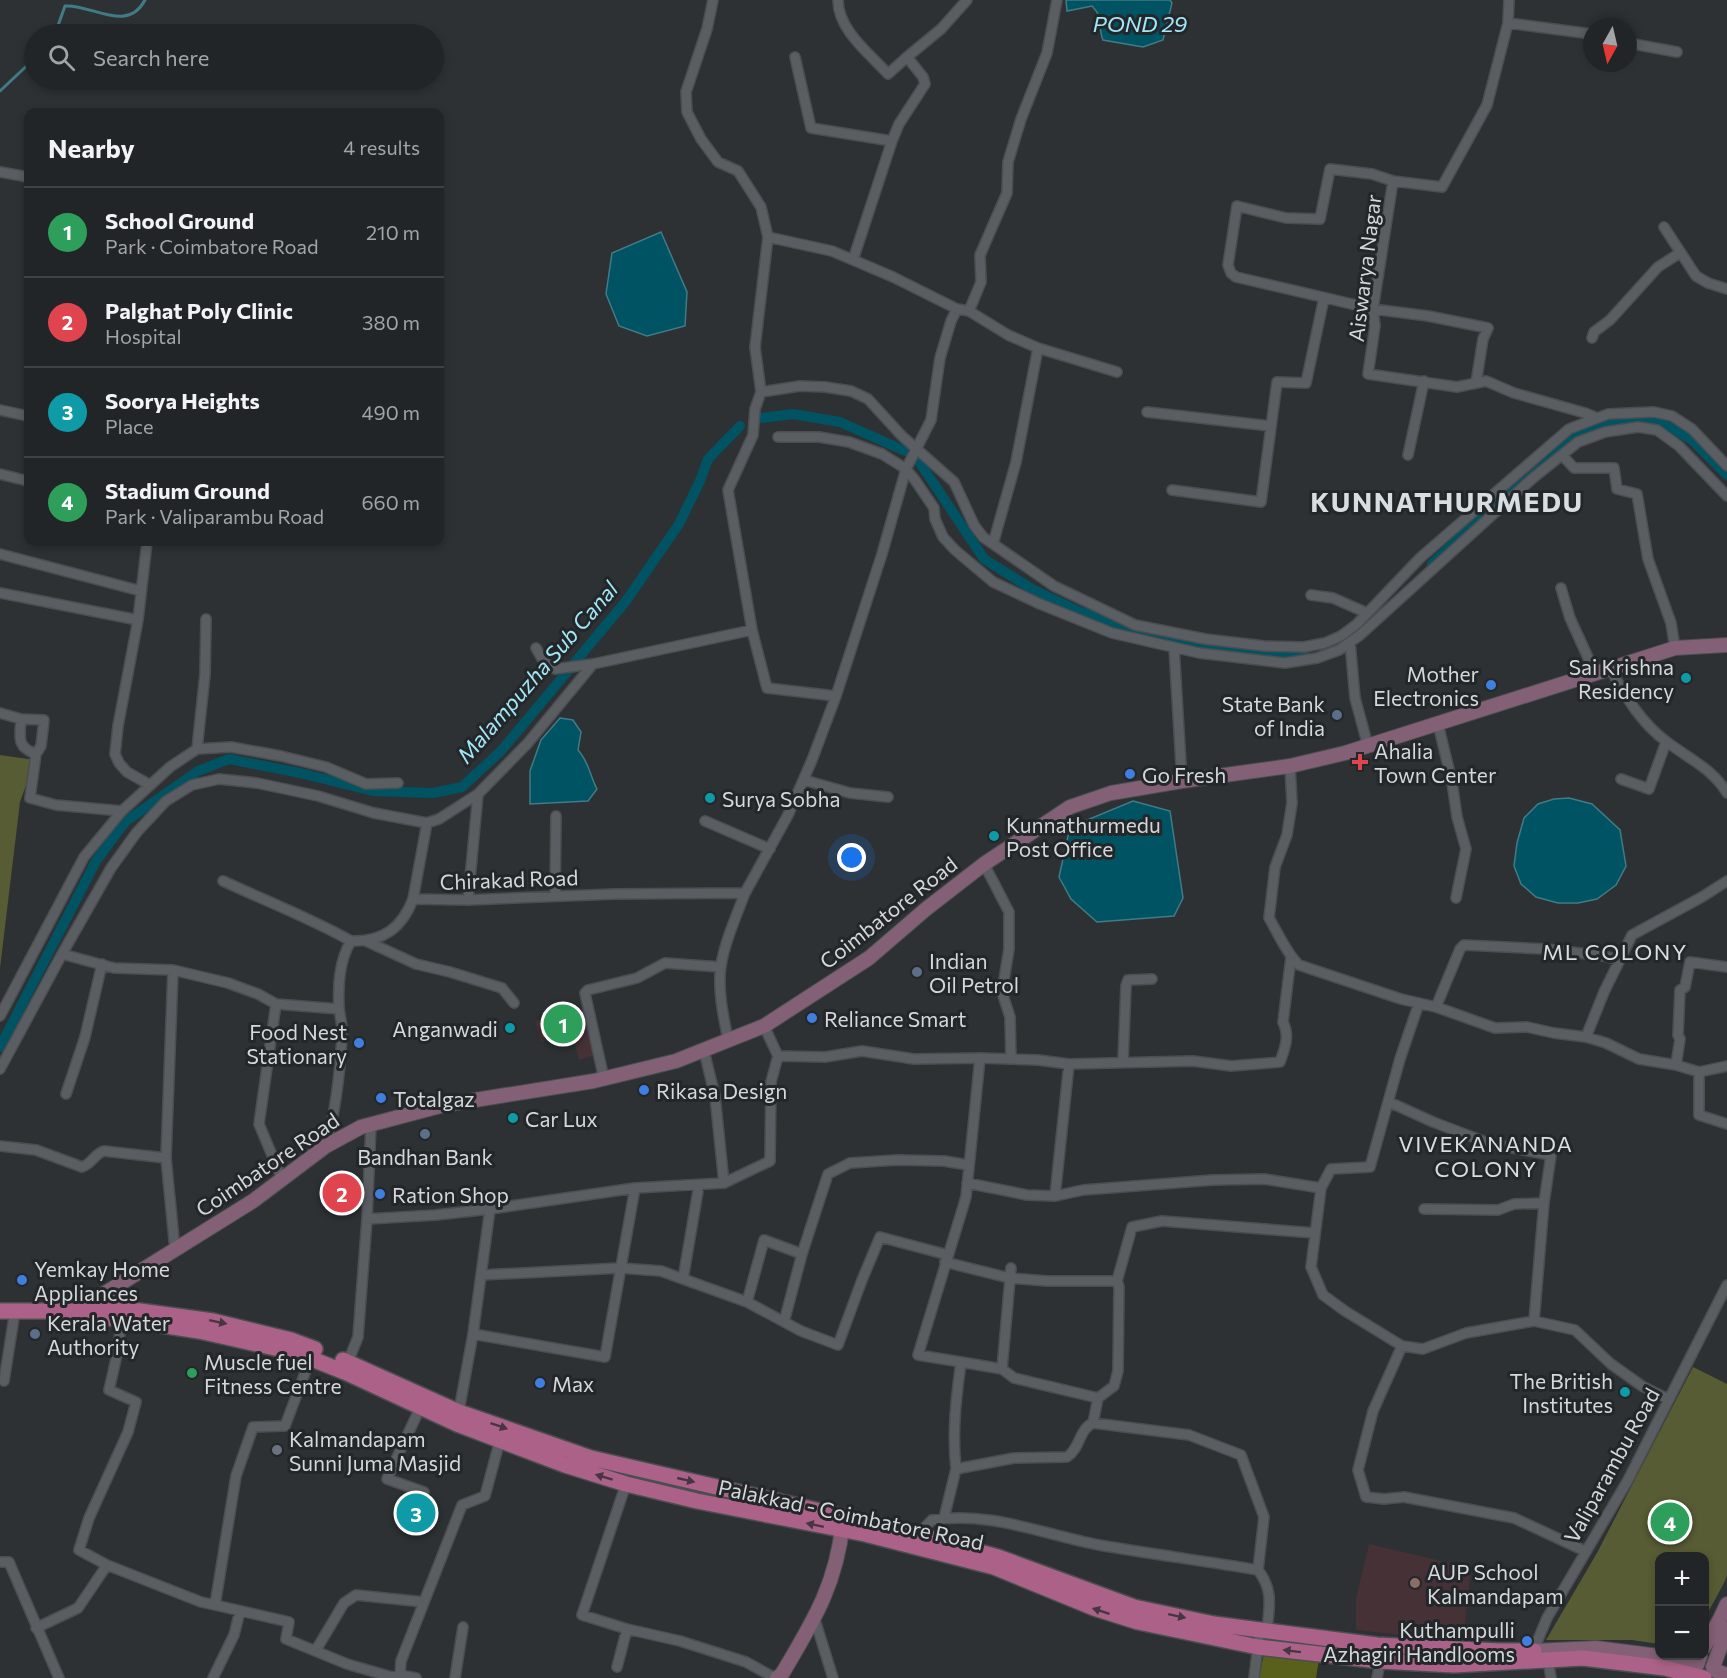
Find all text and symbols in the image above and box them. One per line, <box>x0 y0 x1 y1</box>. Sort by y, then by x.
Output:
water label: POND 29 <box>1093 10 1188 37</box>
north arrow <box>1583 18 1637 72</box>
search box <box>24 24 444 90</box>
icon: search <box>45 41 78 74</box>
text: Search here <box>93 44 209 71</box>
text: Nearby <box>48 132 135 163</box>
text: 4 results <box>343 135 420 159</box>
street label: Aiswarya Nagar <box>1343 193 1385 343</box>
text: School Ground <box>105 207 254 234</box>
text: 1 <box>63 220 72 244</box>
text: 210 m <box>366 220 420 244</box>
text: Park · Coimbatore Road <box>105 234 319 258</box>
text: Palghat Poly Clinic <box>105 297 293 324</box>
text: 2 <box>62 310 73 334</box>
text: 380 m <box>362 310 420 334</box>
text: Hospital <box>105 324 182 348</box>
text: Soorya Heights <box>105 387 260 414</box>
text: 3 <box>62 400 73 424</box>
text: 490 m <box>362 400 420 424</box>
text: Place <box>105 414 154 438</box>
text: Stadium Ground <box>105 477 270 504</box>
district label: KUNNATHURMEDU <box>1310 485 1584 518</box>
text: 4 <box>61 490 74 514</box>
text: 660 m <box>361 490 420 514</box>
text: Park · Valiparambu Road <box>105 504 324 528</box>
water label: Malampuzha Sub Canal <box>451 575 624 768</box>
place label: Sai Krishna Residency <box>1569 654 1674 703</box>
place label: Mother Electronics <box>1373 661 1479 710</box>
marker: Sai Krishna Residency <box>1679 671 1693 685</box>
marker: Mother Electronics <box>1484 678 1498 692</box>
place label: State Bank of India <box>1222 691 1325 740</box>
marker: State Bank of India <box>1330 708 1344 722</box>
place label: Ahalia Town Center <box>1374 738 1496 787</box>
marker: Ahalia Town Center <box>1351 753 1369 771</box>
place label: Go Fresh <box>1142 762 1226 787</box>
marker: Go Fresh <box>1123 767 1137 781</box>
place label: Surya Sobha <box>722 786 840 811</box>
marker: Surya Sobha <box>703 791 717 805</box>
place label: Kunnathurmedu Post Office <box>1006 812 1161 861</box>
marker: Kunnathurmedu Post Office <box>987 829 1001 843</box>
your location <box>837 843 866 872</box>
street label: Coimbatore Road <box>814 851 962 973</box>
street label: Chirakad Road <box>439 864 579 894</box>
district label: ML COLONY <box>1542 938 1688 965</box>
place label: Indian Oil Petrol <box>929 948 1019 997</box>
marker: Indian Oil Petrol <box>910 965 924 979</box>
pin: 1 <box>544 1002 582 1046</box>
place label: Reliance Smart <box>824 1006 966 1031</box>
marker: Reliance Smart <box>805 1011 819 1025</box>
place label: Anganwadi <box>392 1016 498 1041</box>
place label: Food Nest Stationary <box>246 1019 347 1068</box>
marker: Anganwadi <box>503 1021 517 1035</box>
marker: Food Nest Stationary <box>352 1036 366 1050</box>
place label: Rikasa Design <box>656 1078 787 1103</box>
marker: Rikasa Design <box>637 1083 651 1097</box>
place label: Totalgaz <box>393 1086 475 1111</box>
marker: Totalgaz <box>374 1091 388 1105</box>
place label: Car Lux <box>525 1106 598 1131</box>
street label: Coimbatore Road <box>191 1107 343 1221</box>
marker: Car Lux <box>506 1111 520 1125</box>
marker: Bandhan Bank <box>418 1127 432 1141</box>
district label: VIVEKANANDA COLONY <box>1399 1130 1573 1182</box>
place label: Bandhan Bank <box>357 1144 493 1169</box>
pin: 2 <box>322 1170 362 1216</box>
place label: Ration Shop <box>392 1182 509 1207</box>
marker: Ration Shop <box>373 1187 387 1201</box>
place label: Yemkay Home Appliances <box>34 1256 170 1305</box>
marker: Yemkay Home Appliances <box>15 1273 29 1287</box>
place label: Kerala Water Authority <box>47 1310 170 1359</box>
one-way arrow <box>209 1318 227 1328</box>
marker: Kerala Water Authority <box>28 1327 42 1341</box>
place label: Muscle fuel Fitness Centre <box>204 1349 341 1398</box>
marker: Muscle fuel Fitness Centre <box>185 1366 199 1380</box>
place label: The British Institutes <box>1509 1368 1613 1417</box>
place label: Max <box>552 1371 594 1396</box>
marker: Max <box>533 1376 547 1390</box>
street label: Valiparambu Road <box>1558 1383 1664 1547</box>
marker: The British Institutes <box>1618 1385 1632 1399</box>
one-way arrow <box>490 1421 508 1431</box>
place label: Kalmandapam Sunni Juma Masjid <box>289 1426 461 1475</box>
marker: Kalmandapam Sunni Juma Masjid <box>270 1443 284 1457</box>
one-way arrow <box>595 1472 613 1481</box>
street label: Palakkad - Coimbatore Road <box>716 1474 986 1554</box>
one-way arrow <box>676 1476 695 1486</box>
pin: 3 <box>396 1490 436 1536</box>
pin: 4 <box>1650 1500 1690 1544</box>
one-way arrow <box>805 1520 824 1530</box>
map controls <box>1655 1552 1709 1660</box>
button: + <box>1655 1552 1709 1606</box>
place label: AUP School Kalmandapam <box>1427 1559 1564 1608</box>
marker: AUP School Kalmandapam <box>1408 1576 1422 1590</box>
one-way arrow <box>1092 1605 1110 1615</box>
button: − <box>1655 1606 1709 1660</box>
one-way arrow <box>1167 1612 1186 1621</box>
place label: Kuthampulli Azhagiri Handlooms <box>1323 1617 1515 1666</box>
marker: Kuthampulli Azhagiri Handlooms <box>1520 1634 1534 1648</box>
one-way arrow <box>1282 1646 1301 1655</box>

